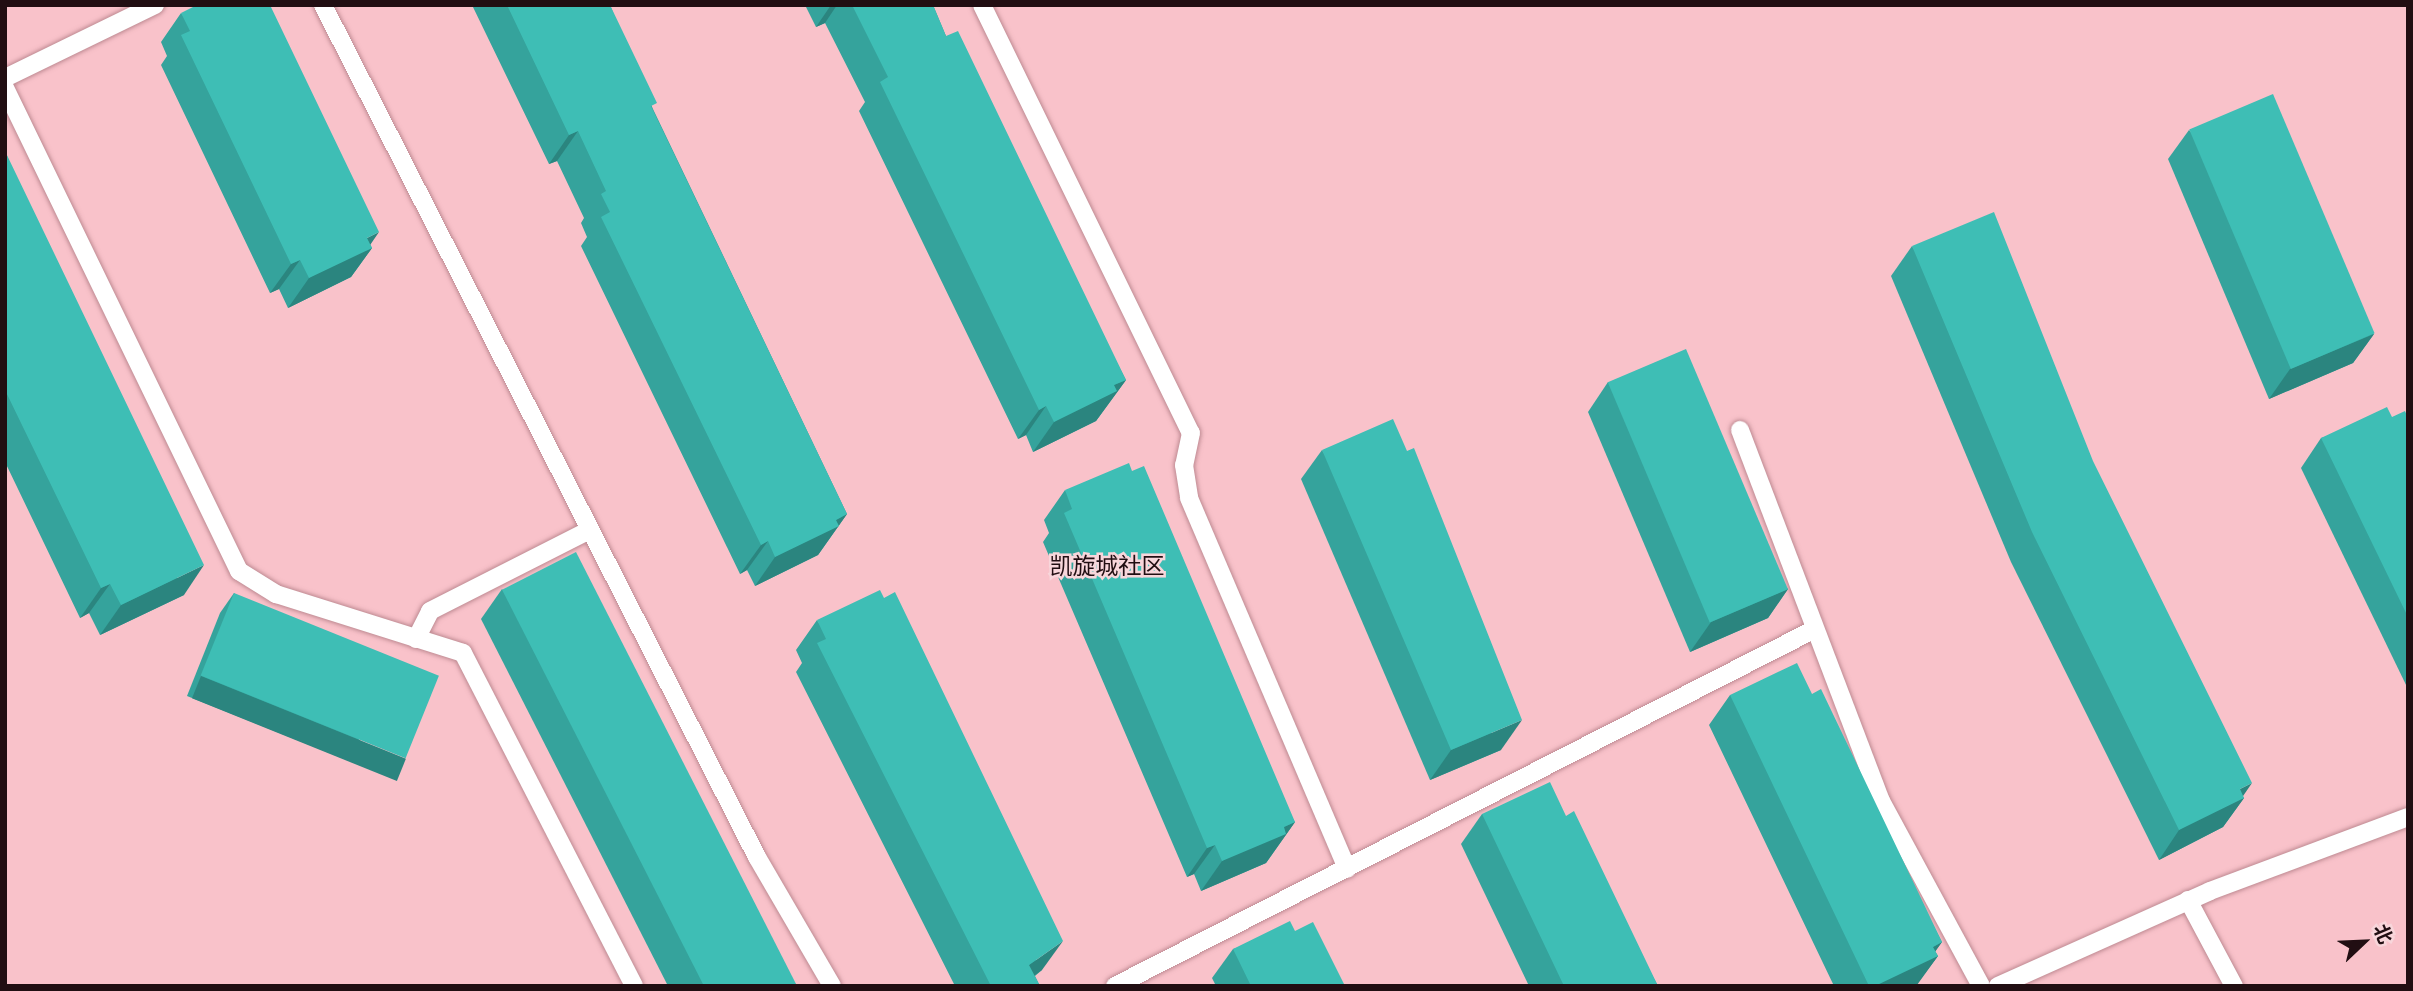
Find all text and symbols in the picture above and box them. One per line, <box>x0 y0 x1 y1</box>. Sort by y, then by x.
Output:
district label: 凯旋城社区 <box>1050 551 1164 579</box>
north arrow <box>2329 907 2399 977</box>
text: 北 <box>2369 920 2398 947</box>

